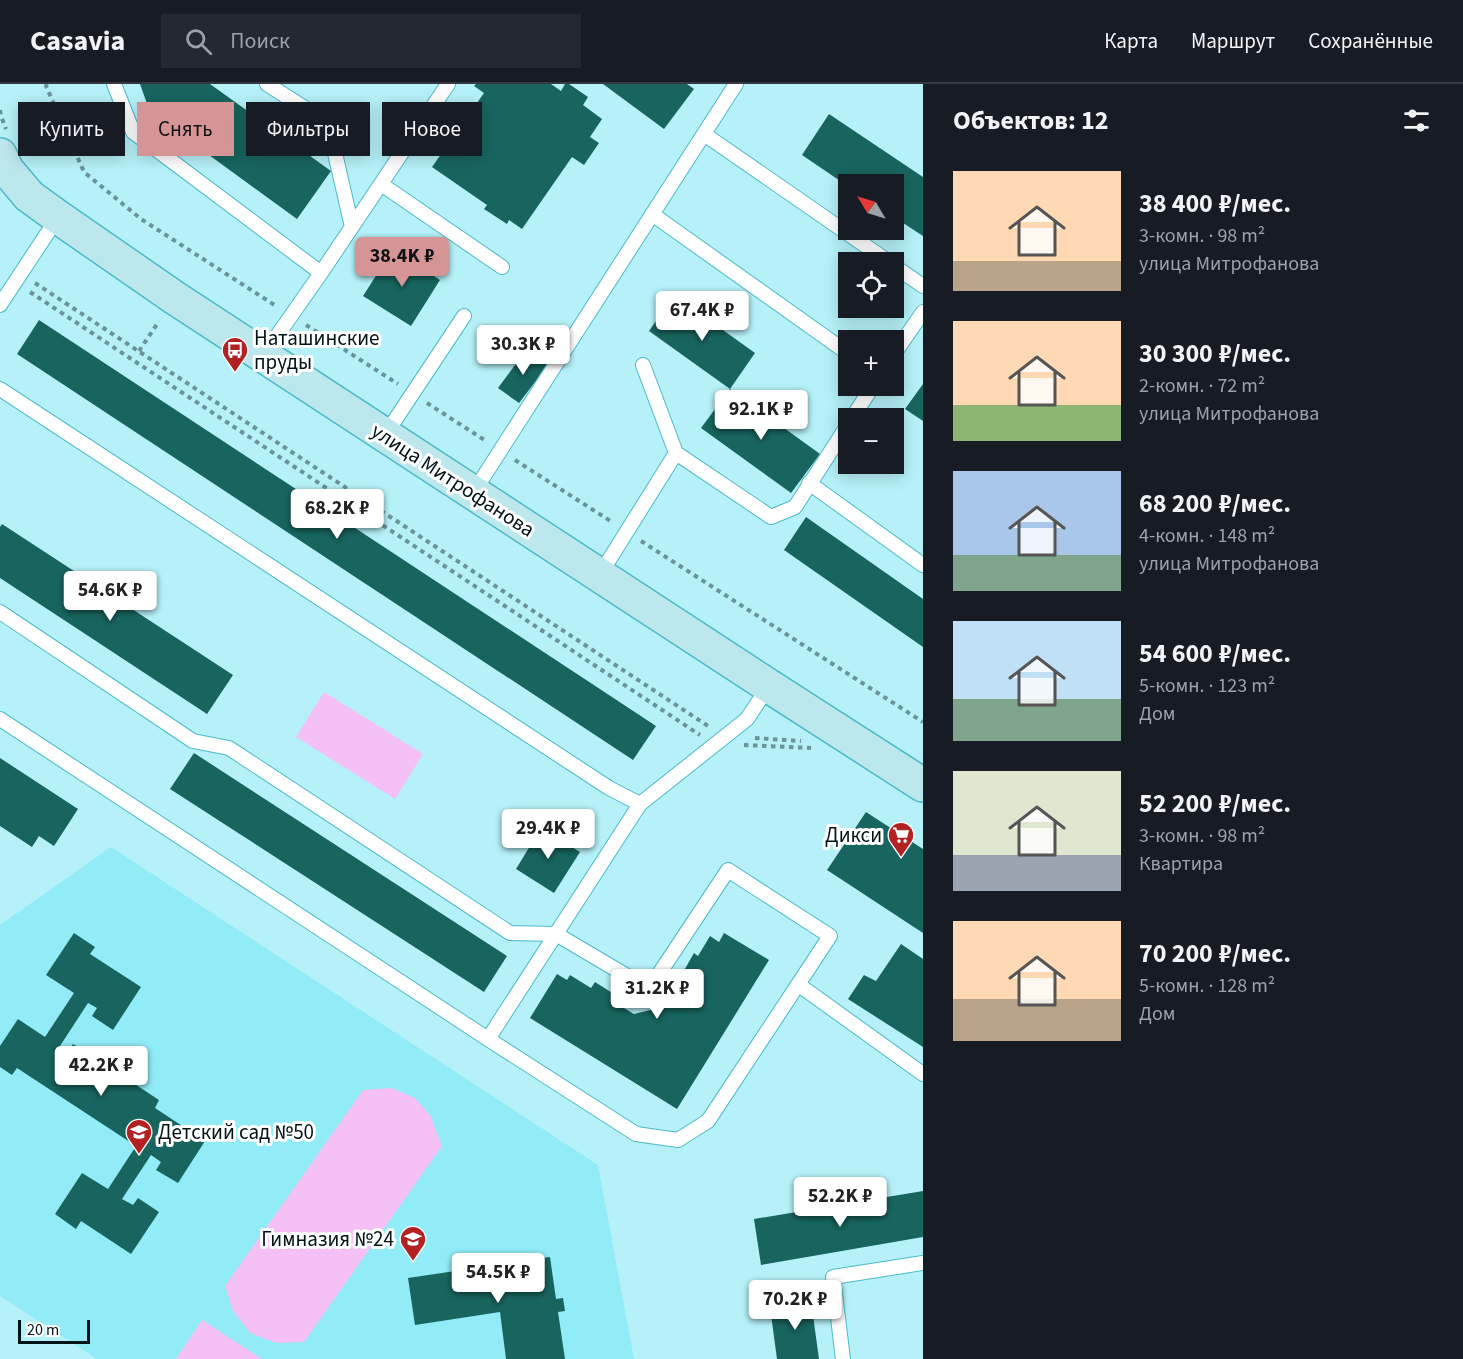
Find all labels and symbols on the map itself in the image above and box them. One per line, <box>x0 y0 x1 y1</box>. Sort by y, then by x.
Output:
north arrow <box>838 174 904 240</box>
pin: 38.4K ₽ <box>347 237 457 288</box>
pin: 67.4K ₽ <box>647 291 757 342</box>
place label: Наташинские пруды <box>254 323 379 377</box>
pin: 30.3K ₽ <box>468 325 578 376</box>
bus stop icon: Наташинские пруды <box>220 335 250 373</box>
pin: 92.1K ₽ <box>706 390 816 441</box>
street label: улица Митрофанова <box>365 416 541 544</box>
pin: 68.2K ₽ <box>282 489 392 540</box>
pin: 54.6K ₽ <box>55 571 165 622</box>
pin: 29.4K ₽ <box>493 809 603 860</box>
place label: Дикси <box>825 820 882 850</box>
supermarket icon: Дикси <box>886 820 916 858</box>
pin: 31.2K ₽ <box>602 969 712 1020</box>
pin: 42.2K ₽ <box>46 1046 156 1097</box>
school or university icon: Детский сад №50 <box>124 1117 154 1155</box>
place label: Детский сад №50 <box>158 1117 314 1147</box>
pin: 52.2K ₽ <box>785 1177 895 1228</box>
place label: Гимназия №24 <box>261 1224 394 1254</box>
school or university icon: Гимназия №24 <box>398 1224 428 1262</box>
pin: 54.5K ₽ <box>443 1253 553 1304</box>
pin: 70.2K ₽ <box>740 1280 850 1331</box>
scale bar <box>18 1317 90 1344</box>

